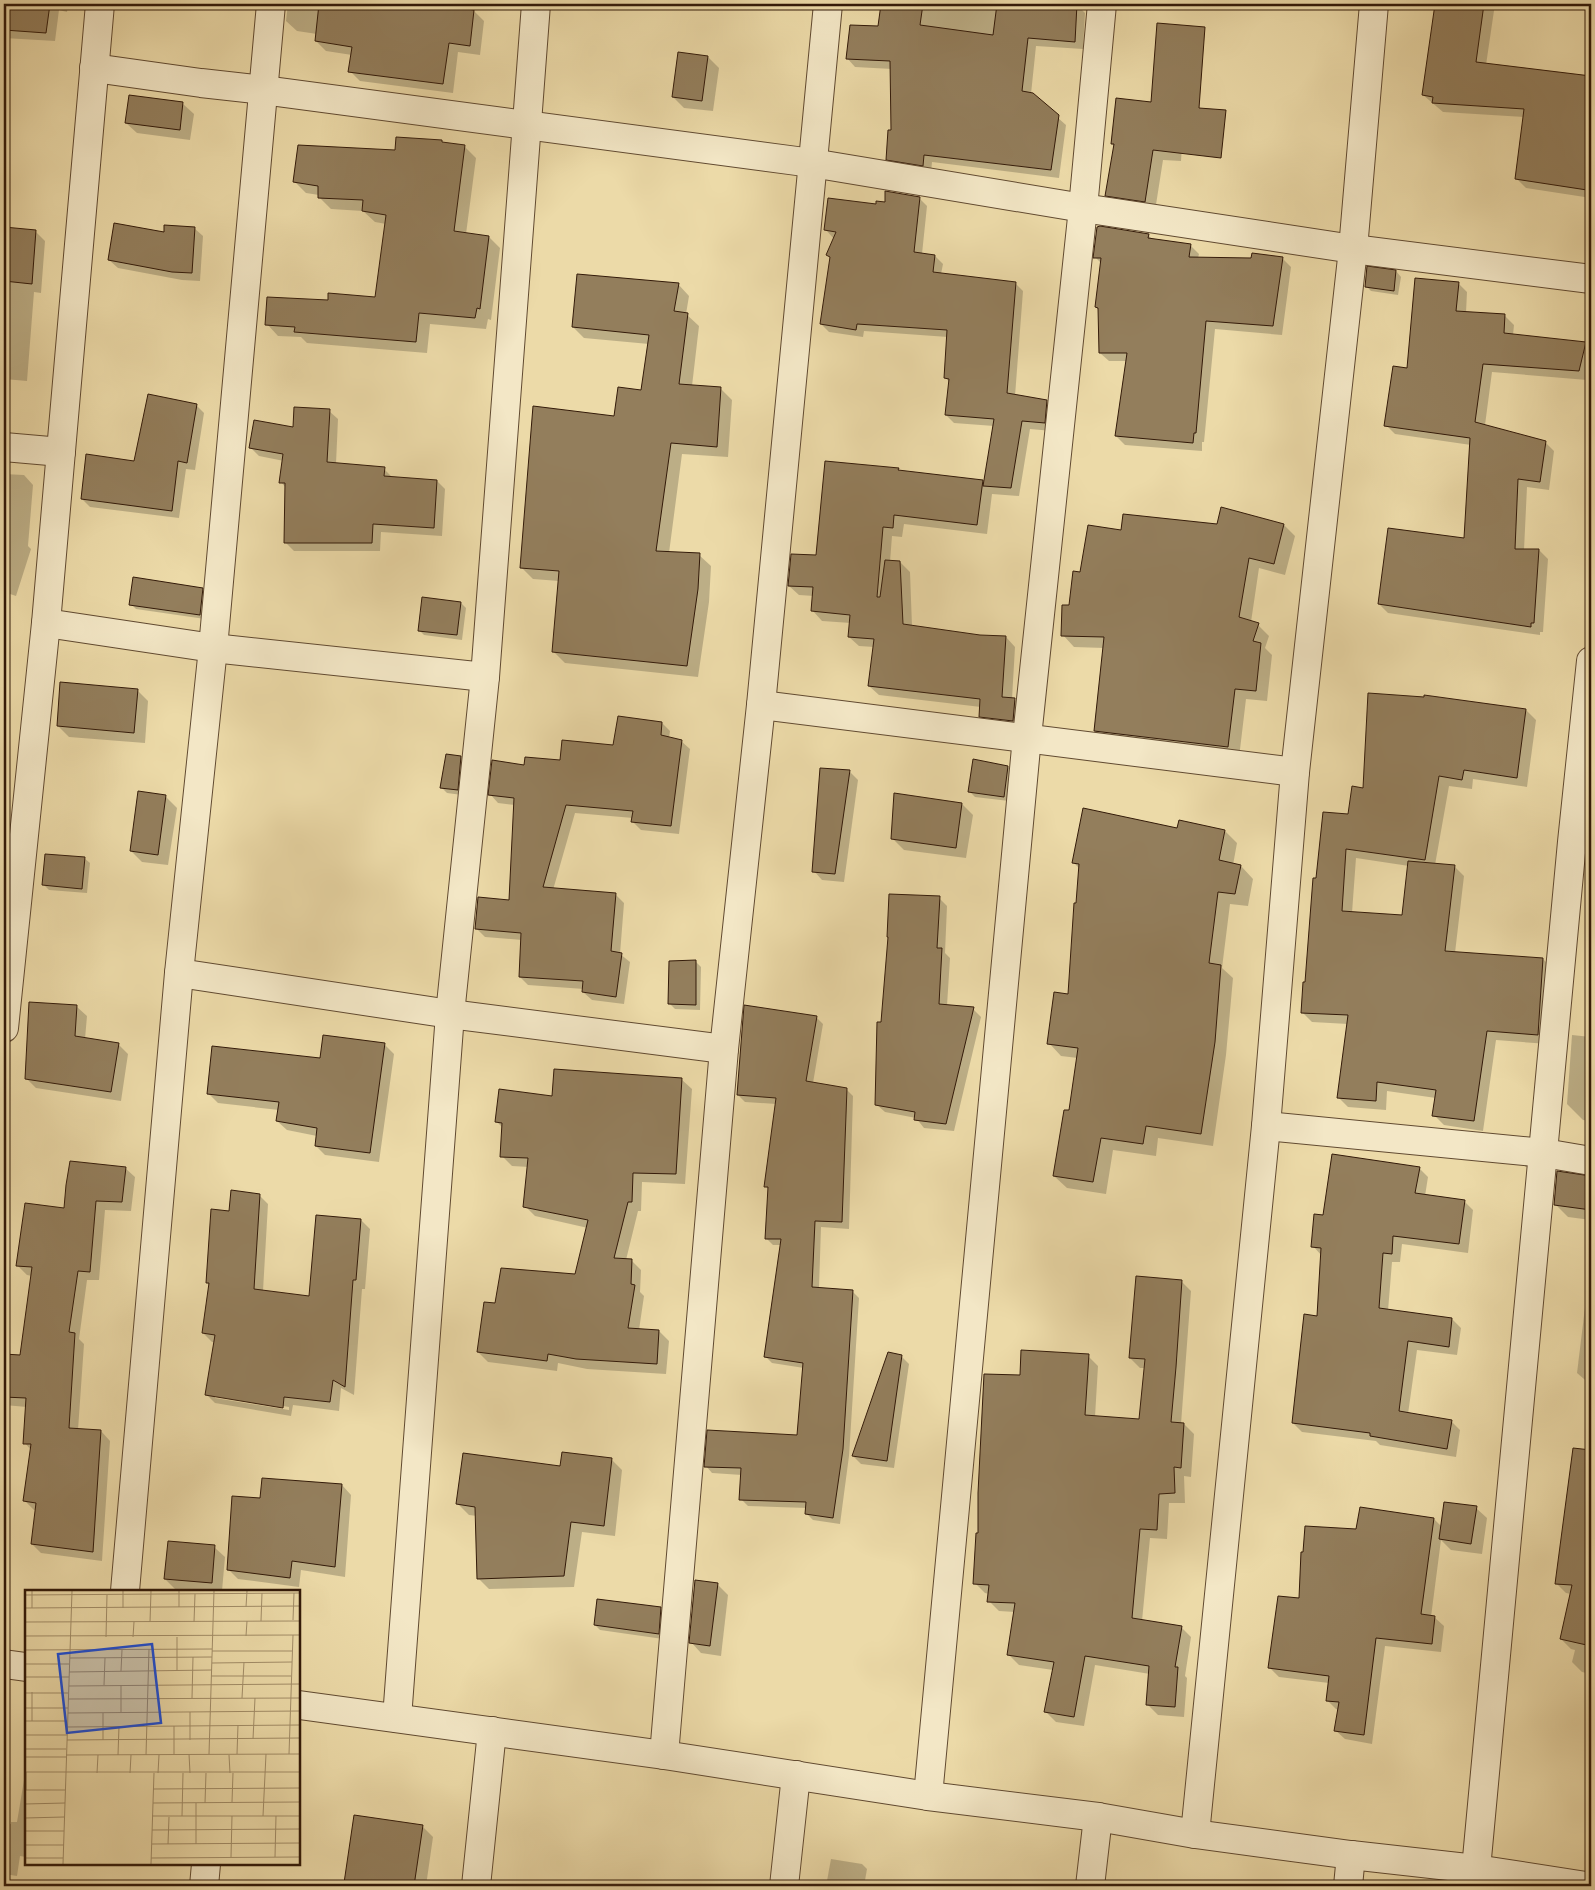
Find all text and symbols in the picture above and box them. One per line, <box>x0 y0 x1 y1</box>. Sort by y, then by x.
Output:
inset map <box>25 1590 300 1865</box>

